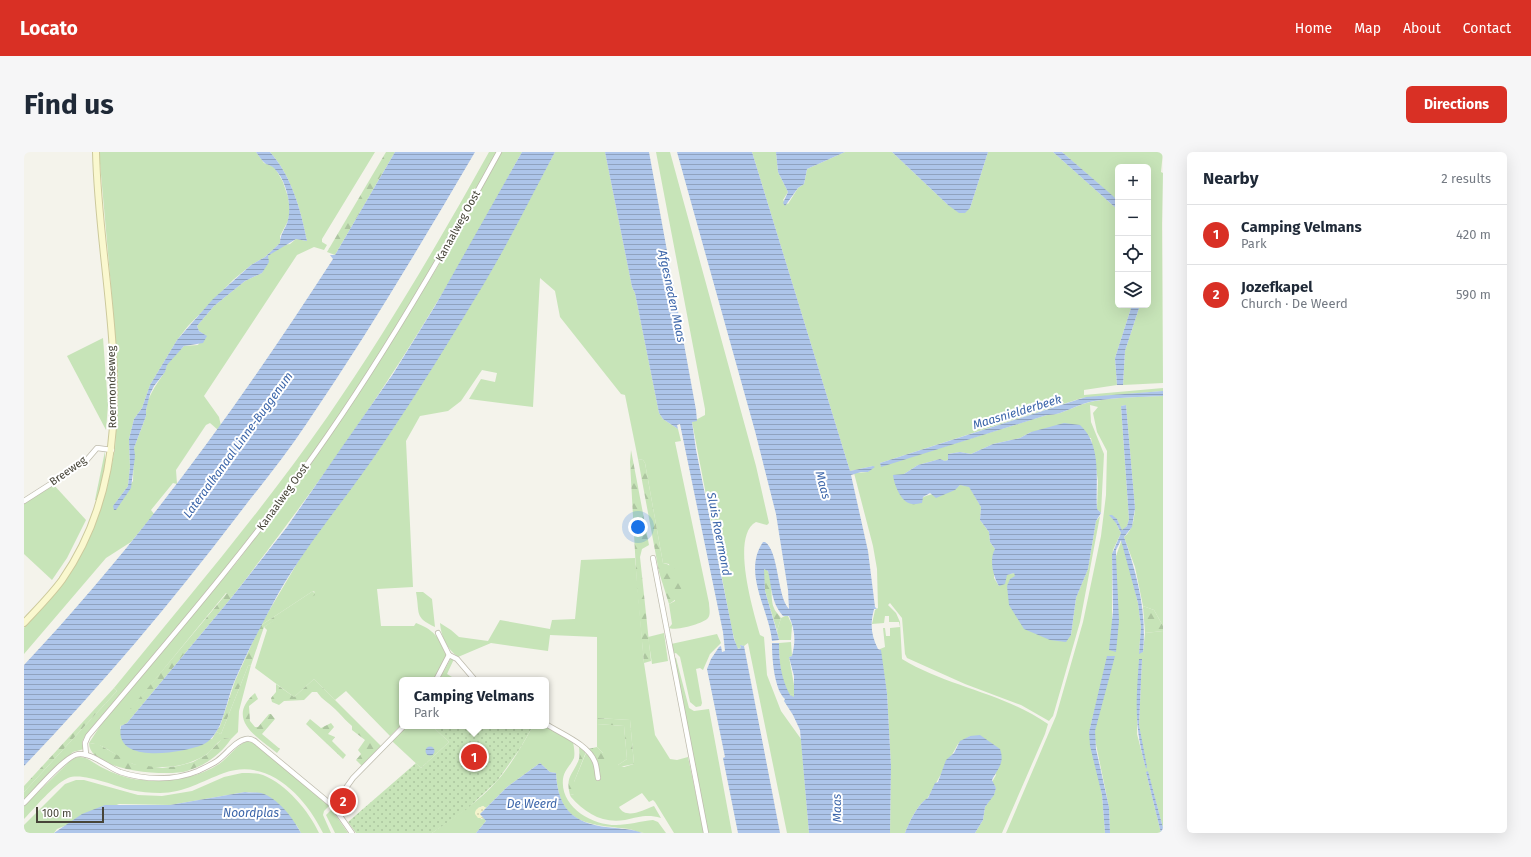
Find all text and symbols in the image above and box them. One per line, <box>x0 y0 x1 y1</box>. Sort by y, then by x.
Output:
text: Locato <box>20 17 78 40</box>
text: Home <box>1295 20 1332 37</box>
text: Map <box>1354 20 1381 37</box>
text: About <box>1403 20 1441 37</box>
text: Contact <box>1463 20 1511 37</box>
button: Directions <box>1406 86 1507 123</box>
text: Find us <box>24 88 114 121</box>
map controls <box>1115 164 1151 308</box>
button: + <box>1115 164 1151 200</box>
text: Nearby <box>1203 168 1258 189</box>
text: 2 results <box>1441 171 1491 186</box>
street label: Kanaalweg Oost <box>433 188 483 264</box>
button: − <box>1115 200 1151 236</box>
text: Camping Velmans <box>1241 218 1362 236</box>
text: 1 <box>1213 227 1219 242</box>
text: 420 m <box>1456 227 1491 242</box>
button: locate <box>1115 236 1151 272</box>
text: Park <box>1241 236 1267 251</box>
water label: Afgesneden Maas <box>655 247 689 344</box>
button: layers <box>1115 272 1151 308</box>
text: Jozefkapel <box>1241 278 1313 296</box>
text: 2 <box>1213 287 1219 302</box>
text: 590 m <box>1456 287 1491 302</box>
text: Church · De Weerd <box>1241 296 1348 311</box>
street label: Roermondseweg <box>105 345 119 428</box>
water label: Lateraalkanaal Linne-Buggenum <box>180 369 296 521</box>
water label: Maasnielderbeek <box>971 392 1063 432</box>
street label: Breeweg <box>47 453 89 488</box>
street label: Kanaalweg Oost <box>254 461 312 533</box>
water label: Maas <box>813 469 834 501</box>
water label: Sluis Roermond <box>704 490 734 577</box>
your location <box>628 517 648 537</box>
popup <box>399 677 549 729</box>
text: Camping Velmans <box>414 687 534 705</box>
text: Park <box>414 705 439 720</box>
pin: 1 <box>461 742 487 772</box>
pin: 2 <box>330 786 356 816</box>
water label: Maas <box>830 793 844 822</box>
water label: De Weerd <box>507 797 557 811</box>
scale bar <box>36 805 104 824</box>
water label: Noordplas <box>223 806 279 820</box>
text: 100 m <box>42 807 71 820</box>

